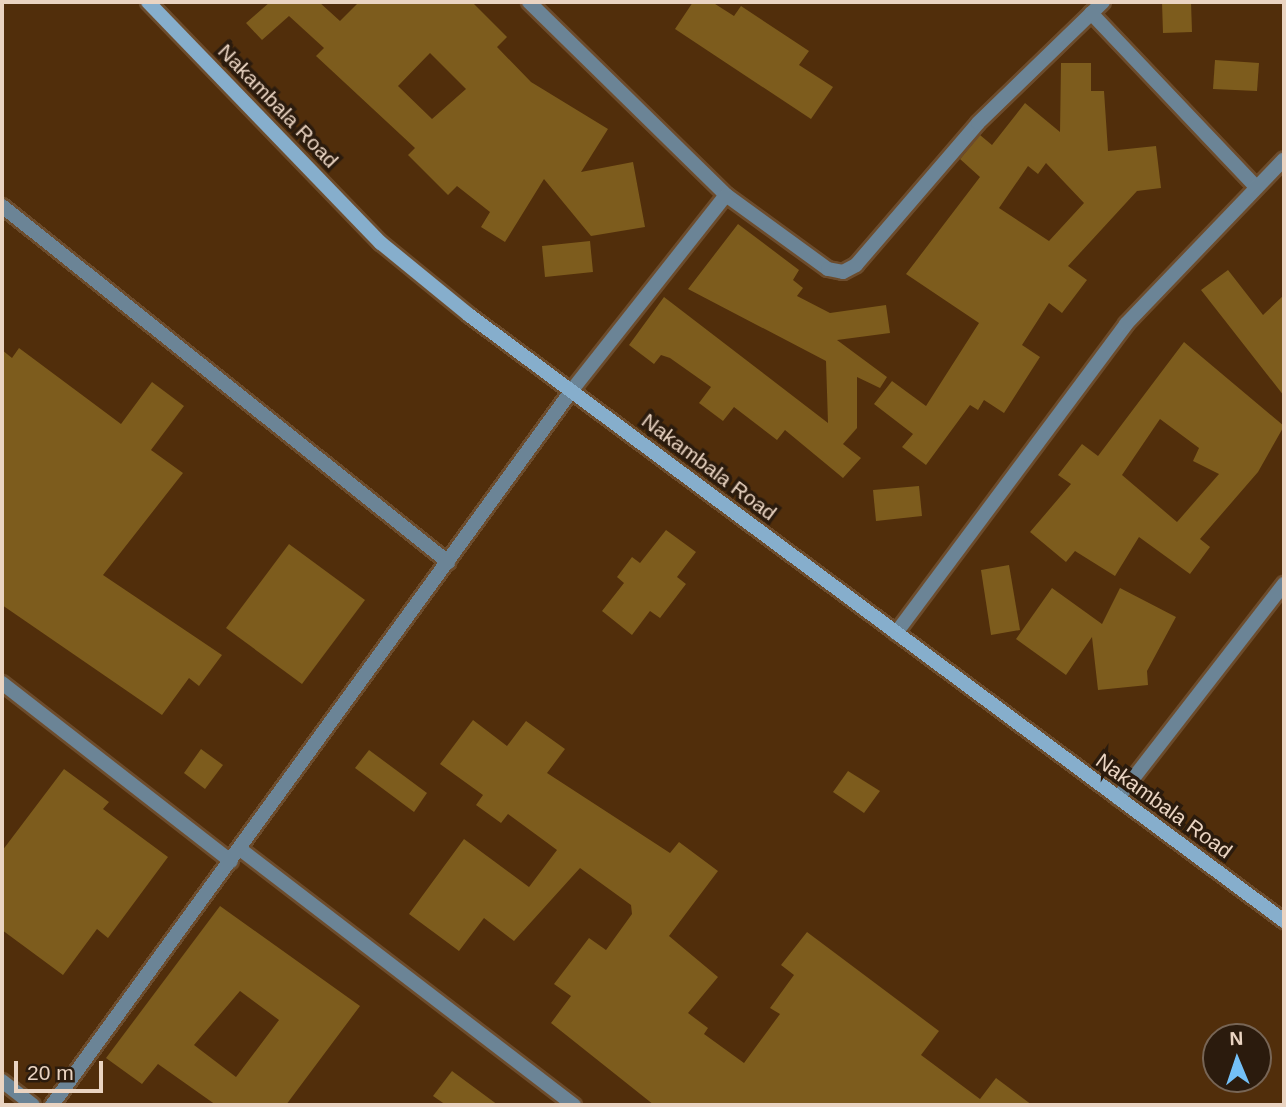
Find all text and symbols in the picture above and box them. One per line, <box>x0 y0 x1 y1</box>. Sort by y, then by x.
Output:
street label: Nakambala Road <box>213 39 343 173</box>
street label: Nakambala Road <box>637 408 781 526</box>
street label: Nakambala Road <box>1091 748 1237 864</box>
north arrow <box>1202 1023 1272 1093</box>
text: N <box>1229 1028 1244 1049</box>
scale bar <box>18 1048 107 1092</box>
text: 20 m <box>27 1061 74 1084</box>

